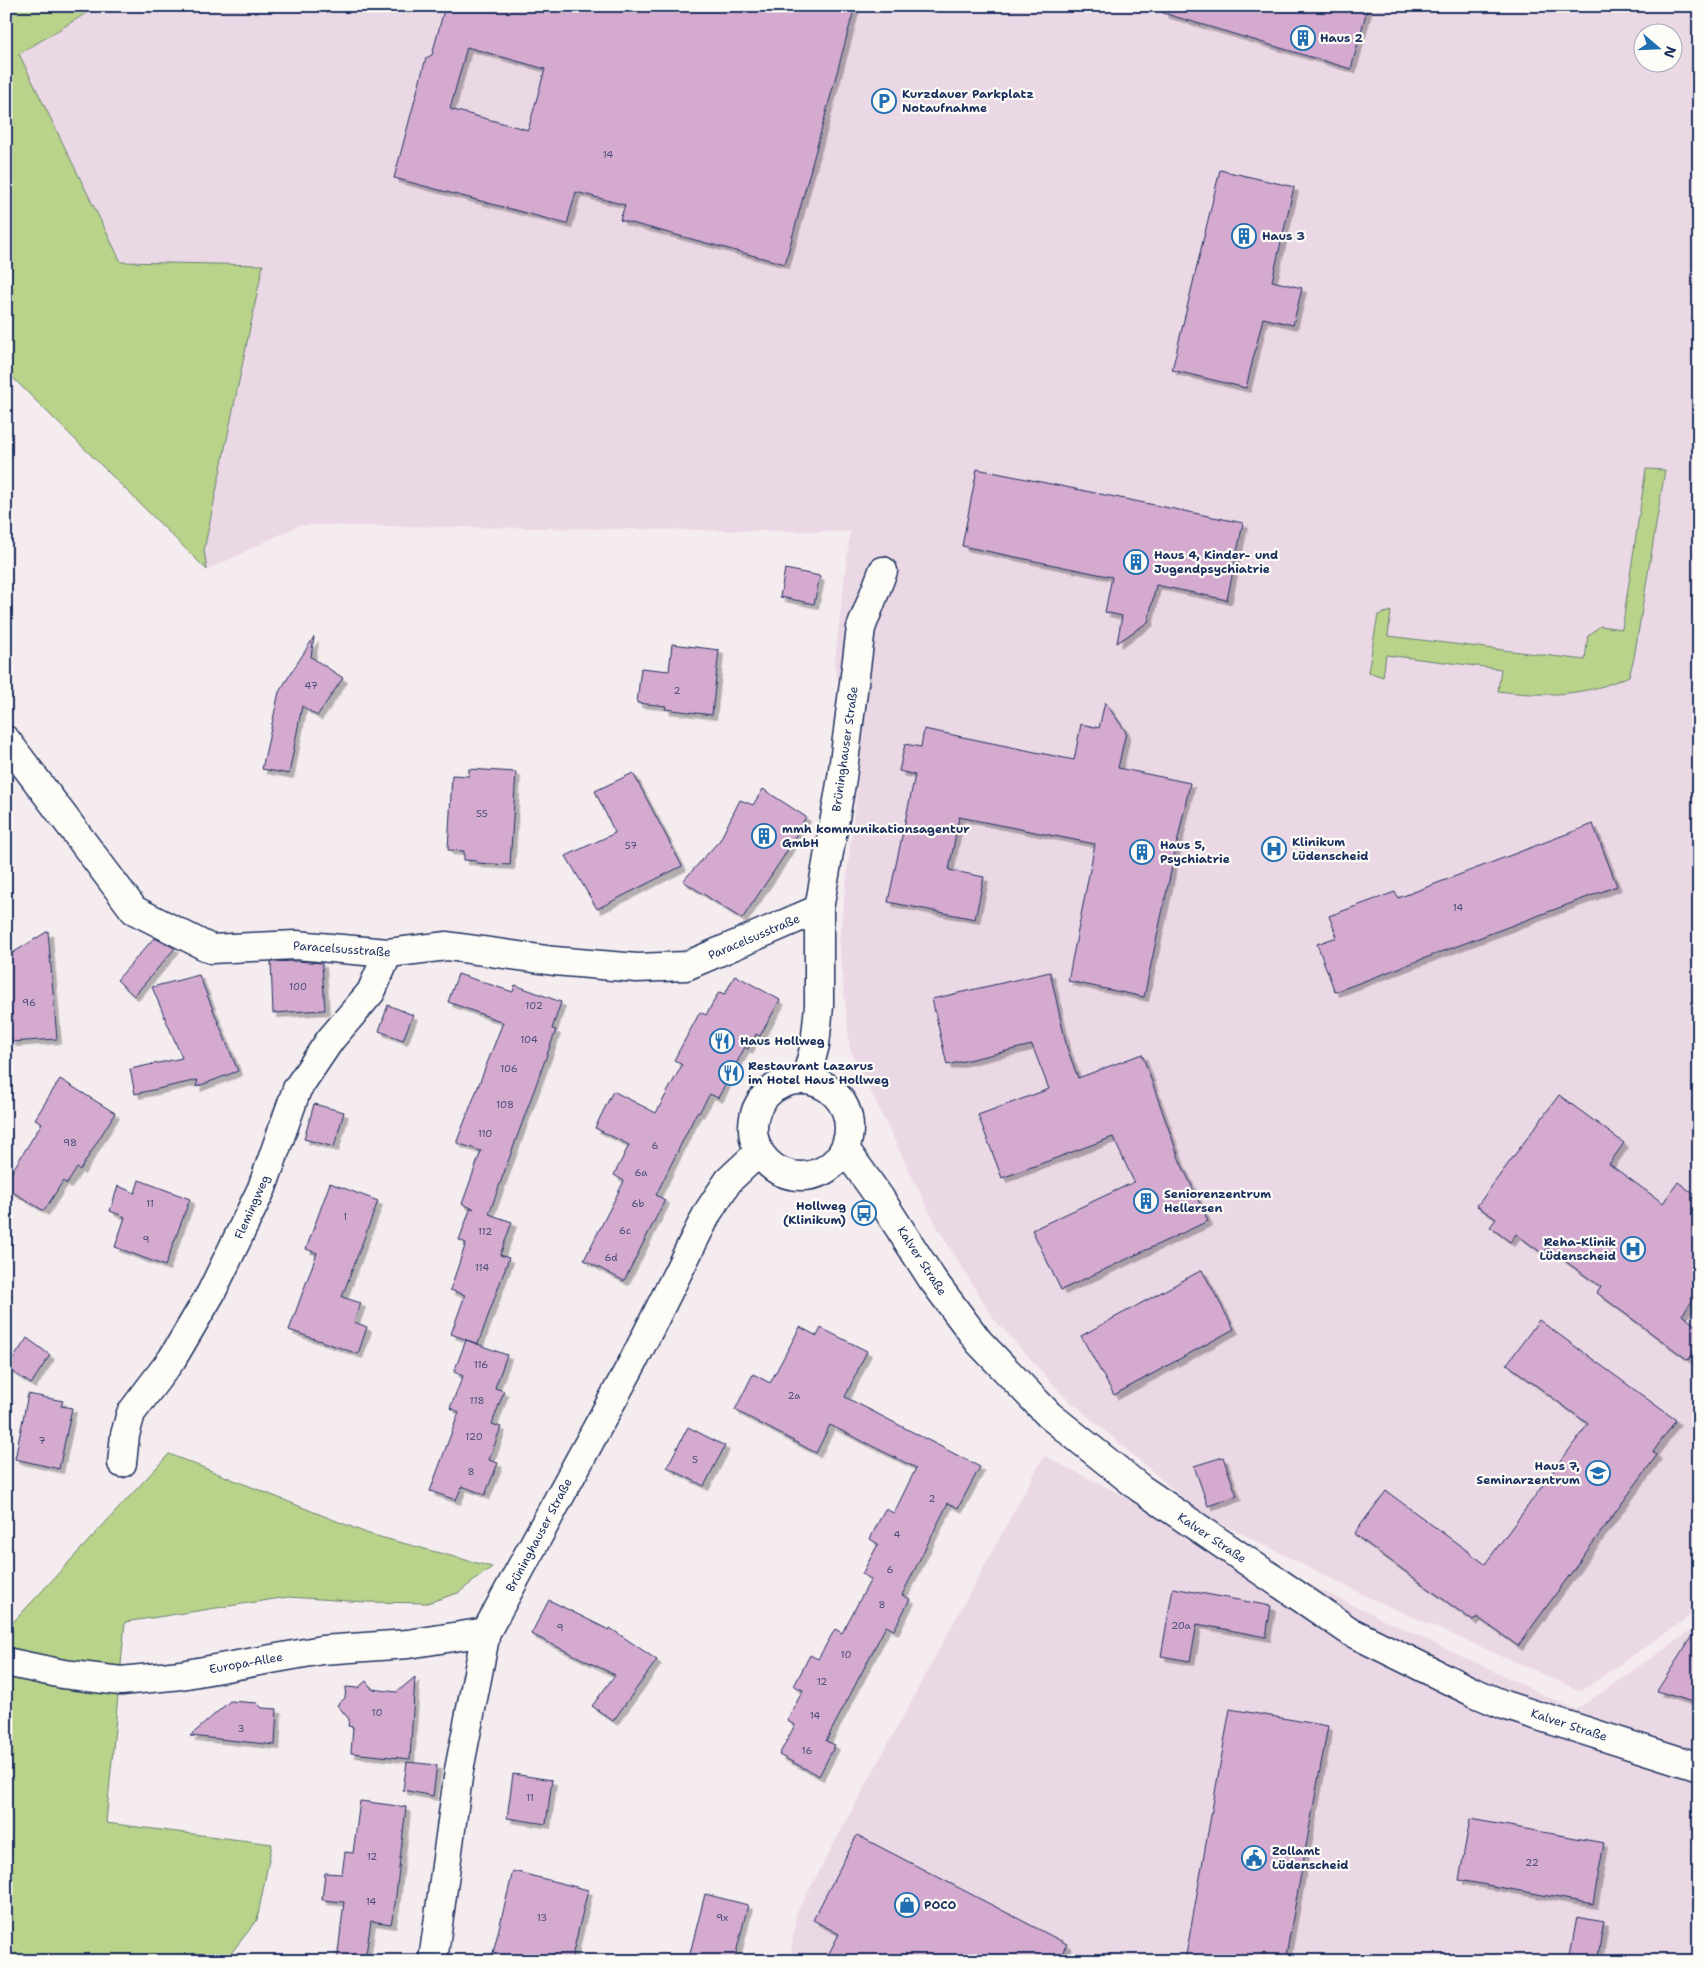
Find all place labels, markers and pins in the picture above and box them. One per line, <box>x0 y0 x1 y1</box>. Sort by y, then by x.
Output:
building icon: Haus 2 <box>1290 25 1316 51</box>
place label: Haus 2 <box>1320 30 1364 46</box>
place label: Kurzdauer Parkplatz Notaufnahme <box>902 86 1034 116</box>
parking icon: Kurzdauer Parkplatz Notaufnahme <box>871 88 897 114</box>
building icon: Haus 3 <box>1231 223 1257 249</box>
place label: Haus 3 <box>1262 228 1305 244</box>
place label: Haus 4, Kinder- und Jugendpsychiatrie <box>1154 547 1278 577</box>
building icon: Haus 4, Kinder- und Jugendpsychiatrie <box>1123 549 1149 575</box>
place label: mmh kommunikationsagentur GmbH <box>782 821 970 851</box>
building icon: mmh kommunikationsagentur GmbH <box>751 823 777 849</box>
place label: Klinikum Lüdenscheid <box>1292 834 1369 864</box>
hospital icon: Klinikum Lüdenscheid <box>1261 836 1287 862</box>
place label: Haus 5, Psychiatrie <box>1160 837 1230 867</box>
building icon: Haus 5, Psychiatrie <box>1129 839 1155 865</box>
restaurant icon: Haus Hollweg <box>709 1028 735 1054</box>
place label: Haus Hollweg <box>740 1033 825 1049</box>
place label: Restaurant Lazarus im Hotel Haus Hollweg <box>748 1058 889 1088</box>
restaurant icon: Restaurant Lazarus im Hotel Haus Hollweg <box>718 1060 744 1086</box>
place label: Seniorenzentrum Hellersen <box>1164 1186 1271 1216</box>
building icon: Seniorenzentrum Hellersen <box>1133 1188 1159 1214</box>
place label: Hollweg (Klinikum) <box>783 1198 846 1228</box>
bus stop icon: Hollweg (Klinikum) <box>851 1200 877 1226</box>
place label: Reha-Klinik Lüdenscheid <box>1539 1234 1616 1264</box>
hospital icon: Reha-Klinik Lüdenscheid <box>1620 1236 1646 1262</box>
place label: Haus 7, Seminarzentrum <box>1476 1458 1580 1488</box>
school or university icon: Haus 7, Seminarzentrum <box>1585 1460 1611 1486</box>
place label: Zollamt Lüdenscheid <box>1272 1843 1349 1873</box>
public building icon: Zollamt Lüdenscheid <box>1241 1845 1267 1871</box>
shop icon: POCO <box>894 1892 920 1918</box>
place label: POCO <box>924 1897 956 1913</box>

